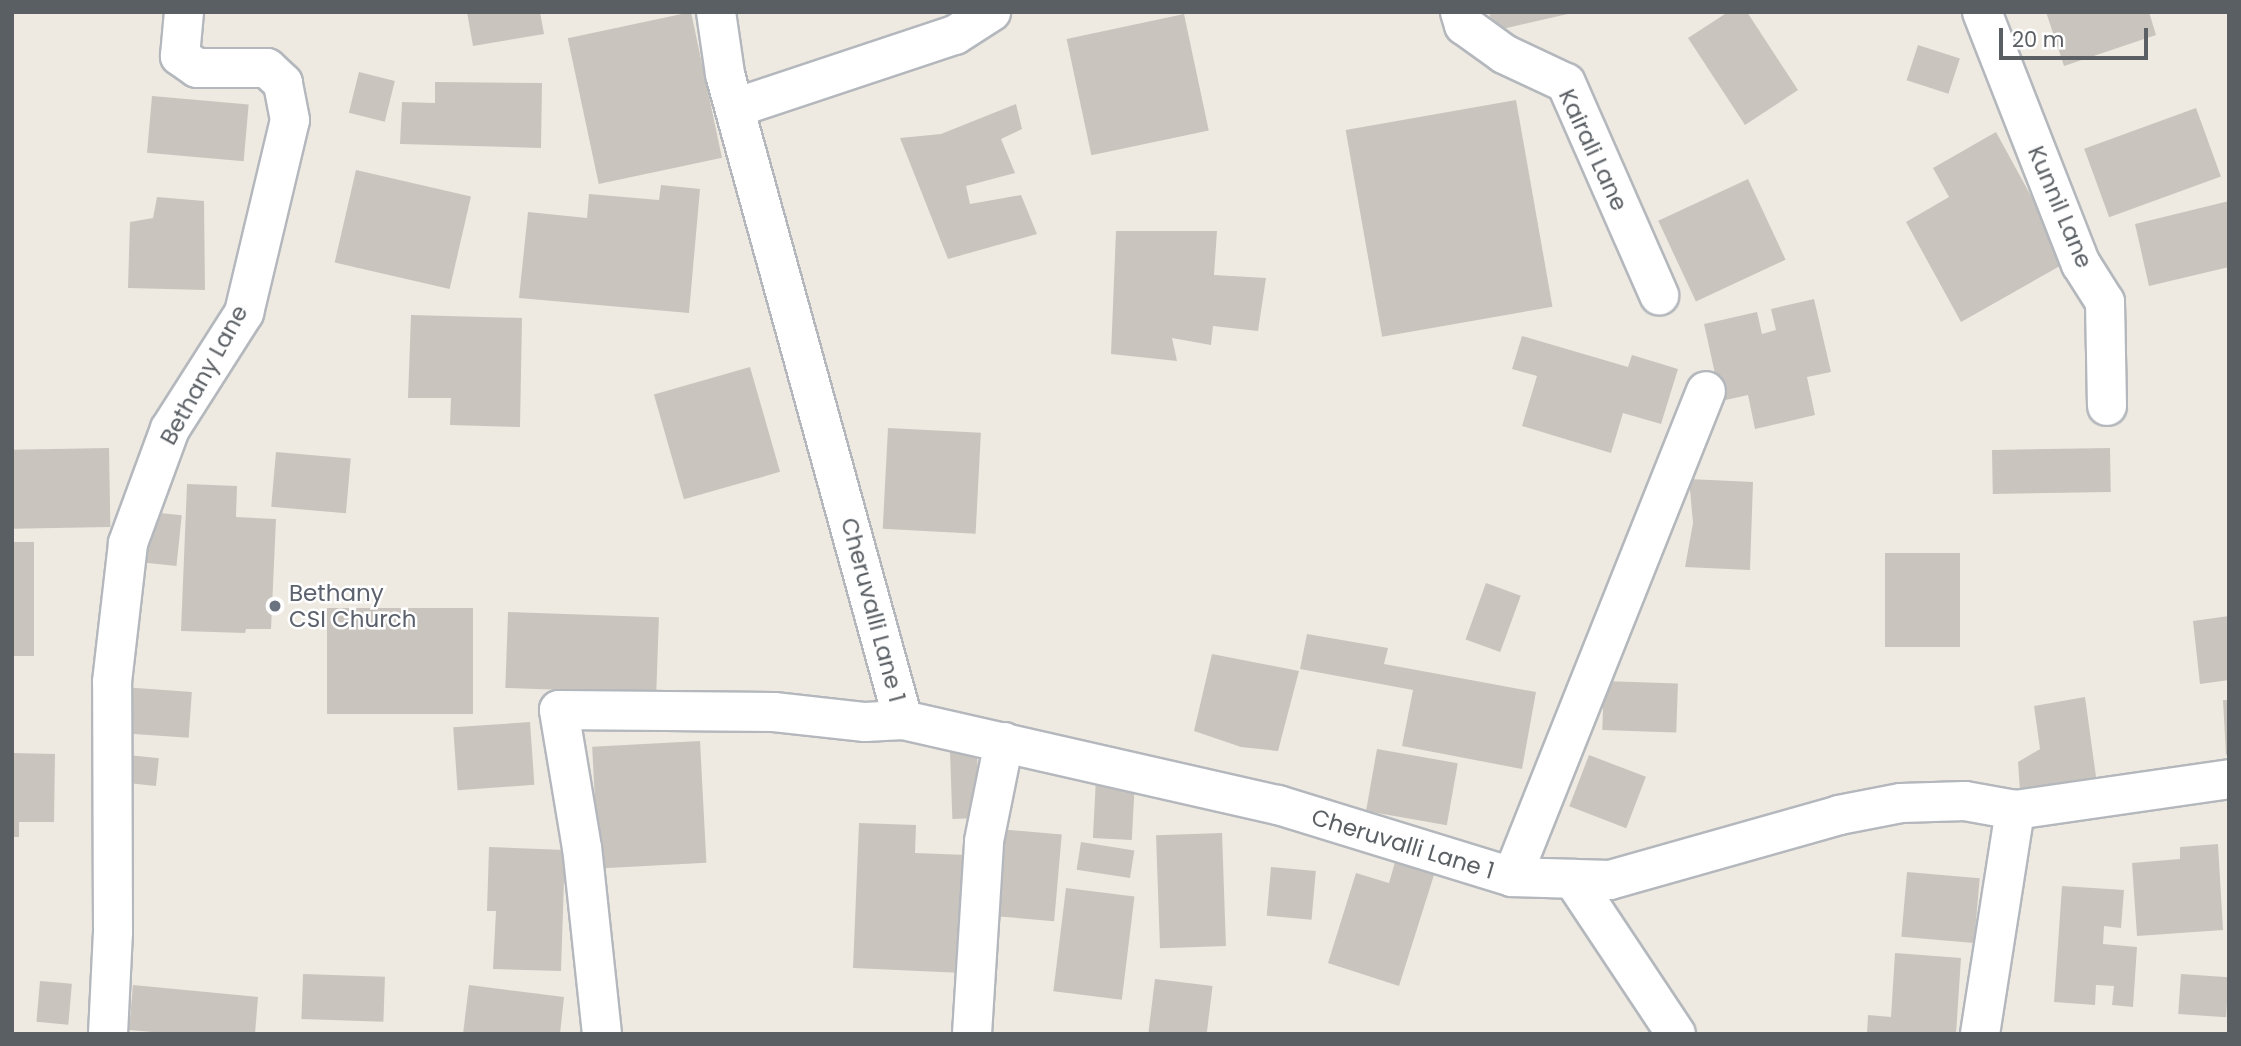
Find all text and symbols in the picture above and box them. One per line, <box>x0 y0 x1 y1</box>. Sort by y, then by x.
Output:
scale bar <box>2003 14 2152 58</box>
text: 20 m <box>2012 25 2065 54</box>
street label: Kairali Lane <box>1553 85 1633 215</box>
street label: Kunnil Lane <box>2022 142 2098 272</box>
street label: Bethany Lane <box>154 300 254 450</box>
street label: Cheruvalli Lane 1 <box>835 515 911 705</box>
place label: Bethany CSI Church <box>289 579 417 633</box>
marker: Bethany CSI Church <box>267 598 283 614</box>
street label: Cheruvalli Lane 1 <box>1308 803 1498 885</box>

